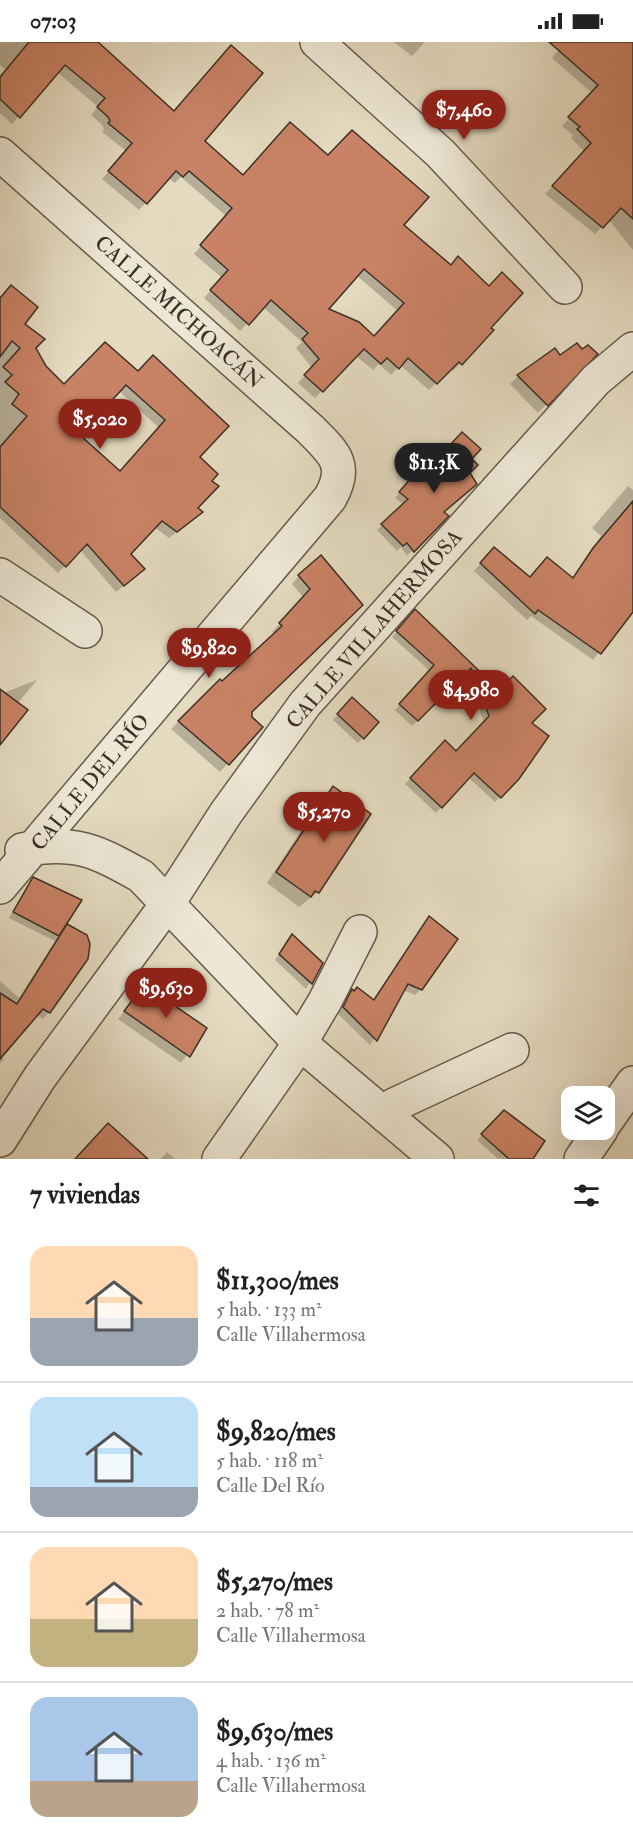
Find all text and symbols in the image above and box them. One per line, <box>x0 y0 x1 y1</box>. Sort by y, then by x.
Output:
text: 07:03 <box>30 7 77 35</box>
pin: $7,460 <box>415 90 513 141</box>
text: $7,460 <box>436 97 492 122</box>
street label: CALLE MICHOACÁN <box>89 230 269 395</box>
pin: $5,020 <box>51 399 149 450</box>
text: $5,020 <box>72 406 128 431</box>
pin: $11.3K <box>385 443 483 494</box>
text: $11.3K <box>408 450 460 475</box>
street label: CALLE VILLAHERMOSA <box>280 524 468 735</box>
pin: $9,820 <box>160 628 258 679</box>
text: $9,820 <box>181 635 237 660</box>
pin: $4,980 <box>422 670 520 721</box>
text: $4,980 <box>442 677 500 702</box>
street label: CALLE DEL RÍO <box>25 708 156 856</box>
pin: $5,270 <box>275 792 373 843</box>
text: $5,270 <box>297 799 351 824</box>
pin: $9,630 <box>117 968 215 1019</box>
text: $9,630 <box>139 975 193 1000</box>
map controls <box>561 1086 615 1140</box>
button: layers <box>561 1086 615 1140</box>
text: 7 viviendas <box>30 1179 140 1211</box>
icon: filters <box>570 1179 603 1212</box>
text: $11,300/mes <box>216 1265 339 1297</box>
icon: home <box>78 1270 150 1342</box>
text: 5 hab. · 133 m² <box>216 1297 322 1322</box>
text: Calle Villahermosa <box>216 1322 366 1347</box>
text: $9,820/mes <box>216 1416 336 1448</box>
icon: home <box>78 1421 150 1493</box>
text: 5 hab. · 118 m² <box>216 1448 323 1473</box>
text: Calle Del Río <box>216 1473 325 1498</box>
text: $5,270/mes <box>216 1566 333 1598</box>
icon: home <box>78 1571 150 1643</box>
text: 2 hab. · 78 m² <box>216 1598 319 1623</box>
text: Calle Villahermosa <box>216 1623 366 1648</box>
text: $9,630/mes <box>216 1716 333 1748</box>
icon: home <box>78 1721 150 1793</box>
text: 4 hab. · 136 m² <box>216 1748 326 1773</box>
text: Calle Villahermosa <box>216 1773 366 1798</box>

